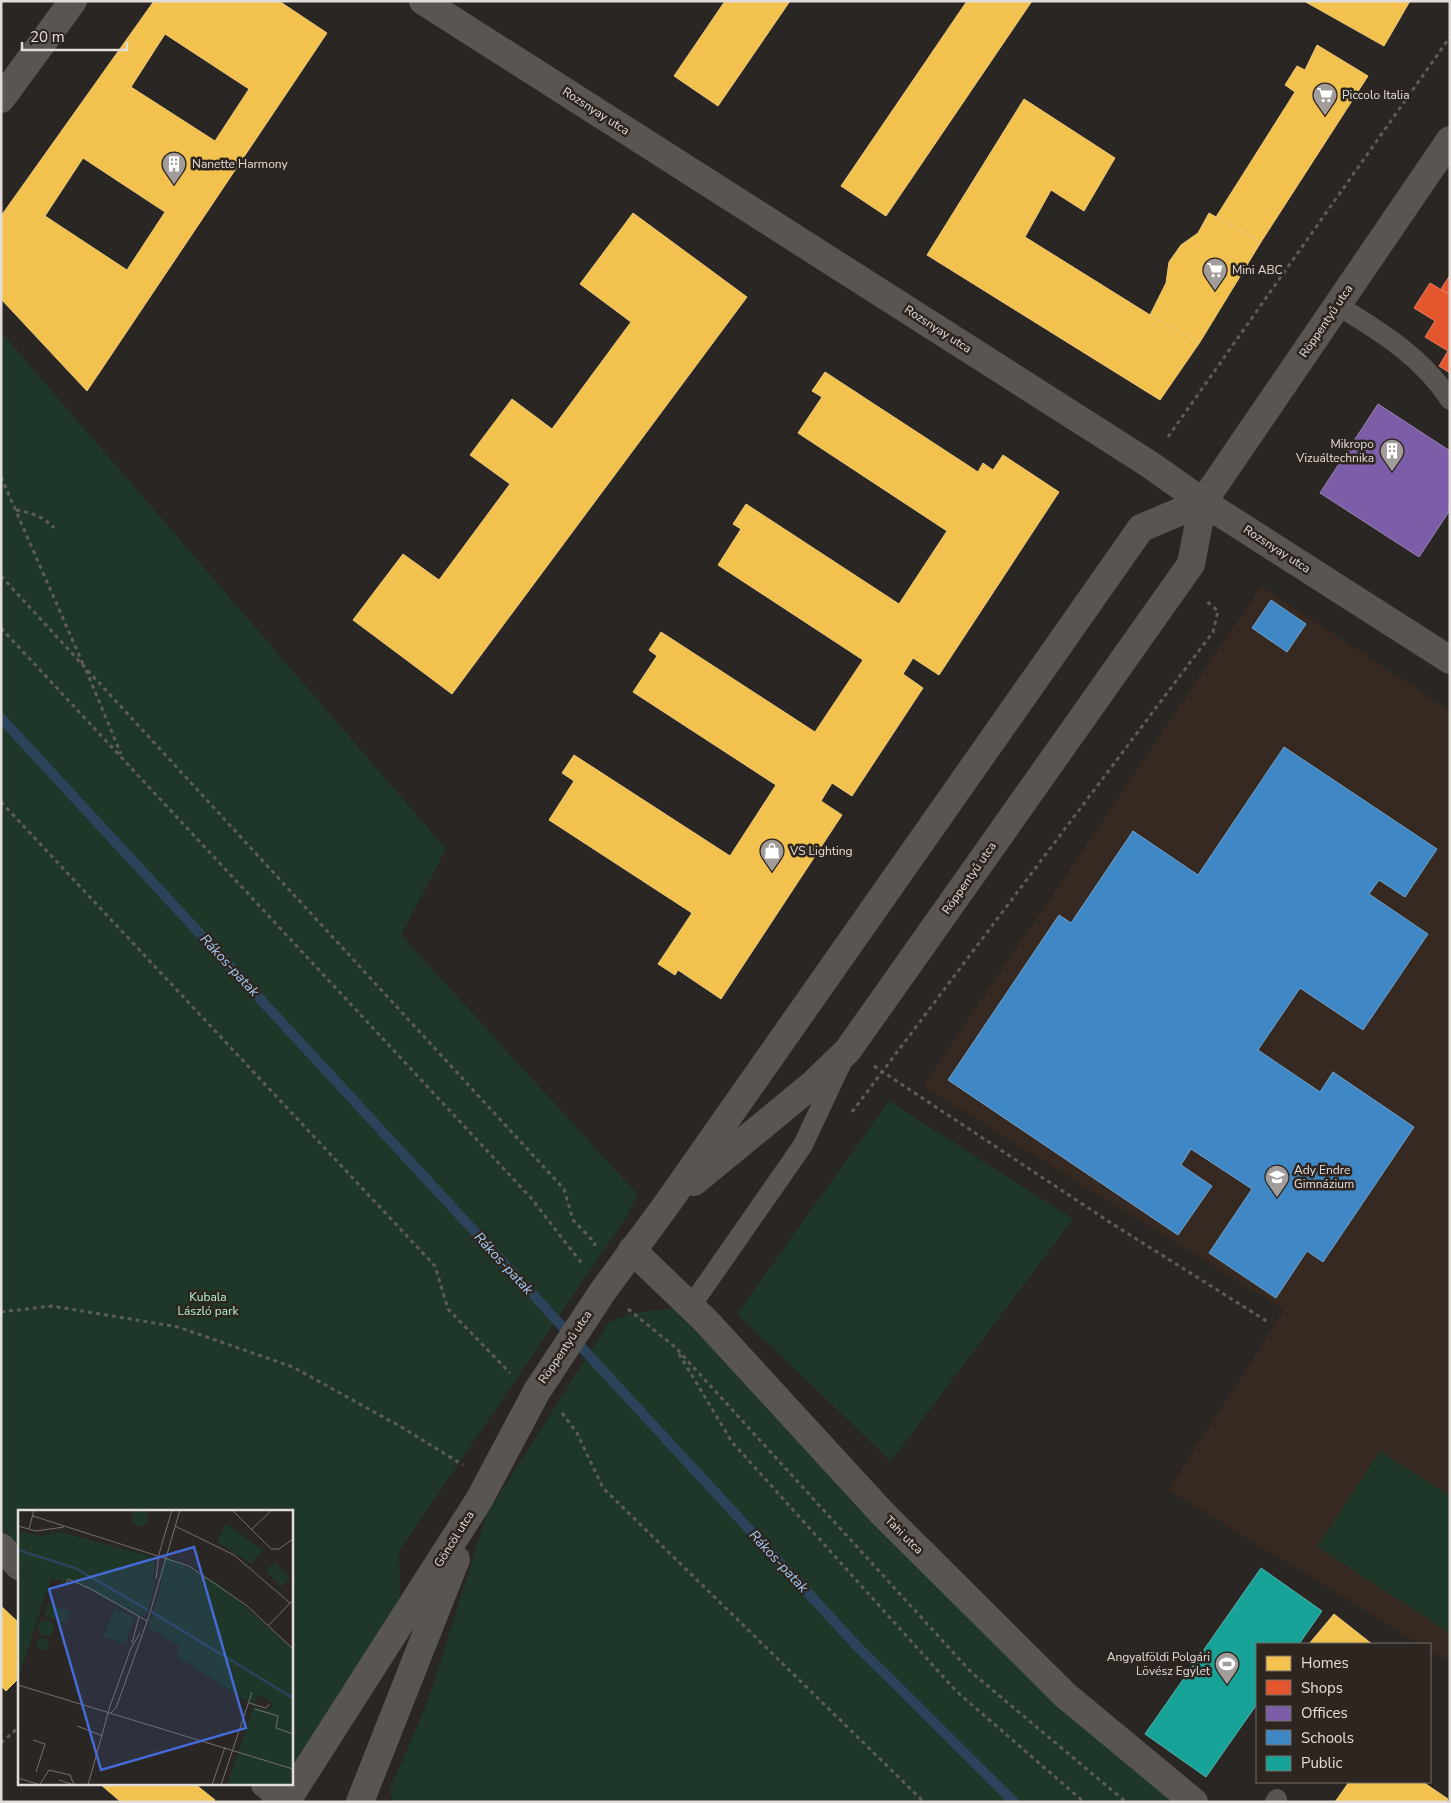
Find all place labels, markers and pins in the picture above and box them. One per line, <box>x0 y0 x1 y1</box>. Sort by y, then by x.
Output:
supermarket icon: Piccolo Italia <box>1312 82 1338 116</box>
place label: Piccolo Italia <box>1342 87 1410 103</box>
building icon: Nanette Harmony <box>161 151 187 185</box>
place label: Nanette Harmony <box>192 156 289 172</box>
supermarket icon: Mini ABC <box>1202 257 1228 291</box>
place label: Mini ABC <box>1232 262 1283 278</box>
place label: Mikropo Vizuáltechnika <box>1295 436 1374 466</box>
building icon: Mikropo Vizuáltechnika <box>1379 438 1405 472</box>
shop icon: VS Lighting <box>759 838 785 872</box>
place label: VS Lighting <box>789 843 853 859</box>
place label: Ady Endre Gimnázium <box>1294 1162 1354 1192</box>
school or university icon: Ady Endre Gimnázium <box>1264 1164 1290 1198</box>
place label: Angyalföldi Polgári Lövész Egylet <box>1107 1649 1211 1679</box>
sports icon: Angyalföldi Polgári Lövész Egylet <box>1214 1651 1240 1685</box>

